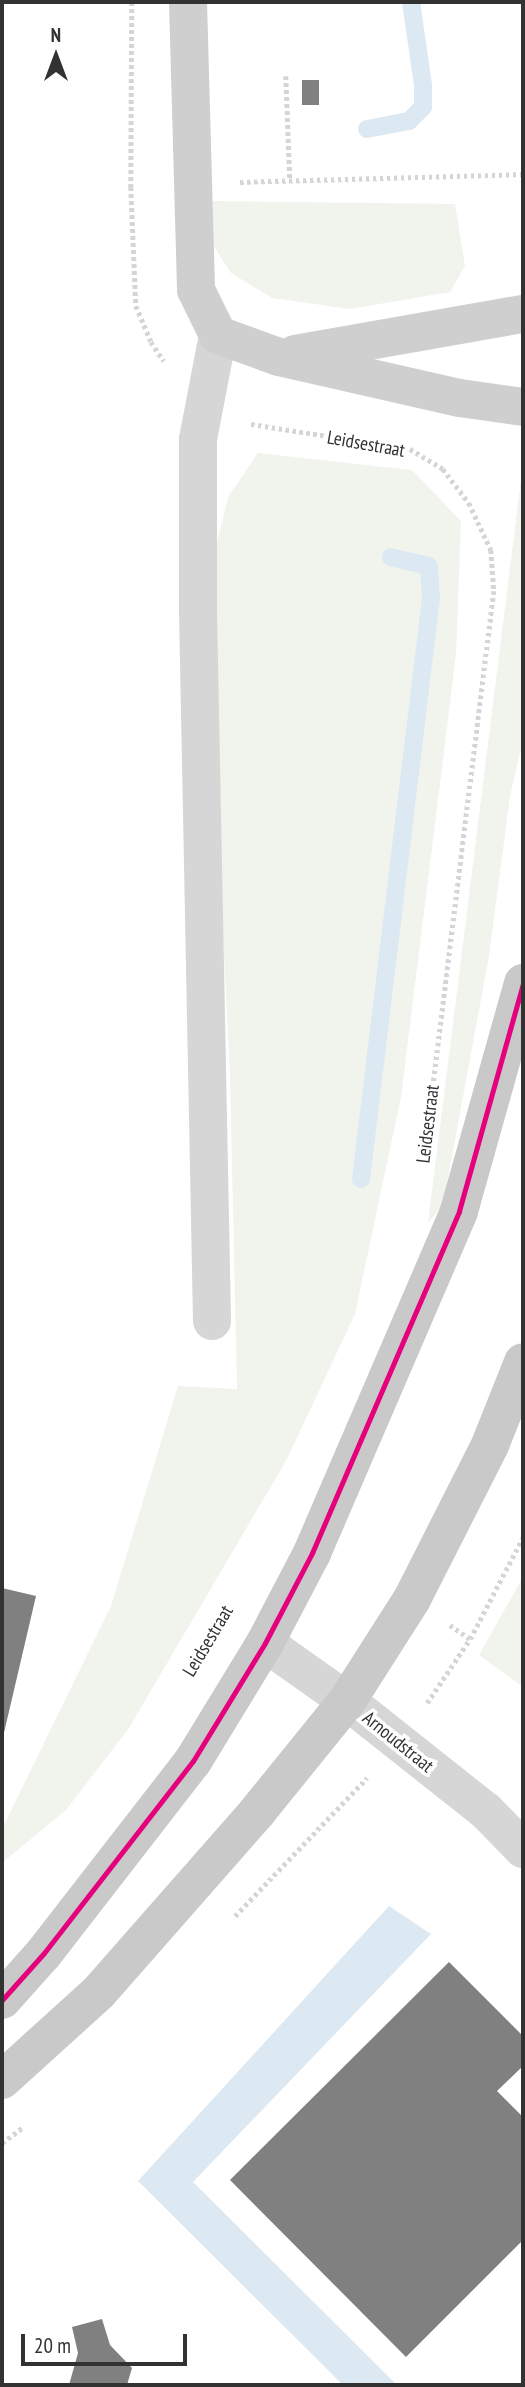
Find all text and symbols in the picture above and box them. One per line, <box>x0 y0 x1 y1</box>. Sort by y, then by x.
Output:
north arrow <box>21 21 91 91</box>
text: N <box>51 23 61 47</box>
street label: Leidsestraat <box>325 426 407 462</box>
street label: Leidsestraat <box>412 1084 444 1164</box>
street label: Leidsestraat <box>178 1601 238 1681</box>
street label: Arnoudstraat <box>358 1707 438 1777</box>
scale bar <box>24 2320 191 2364</box>
text: 20 m <box>34 2332 71 2359</box>

